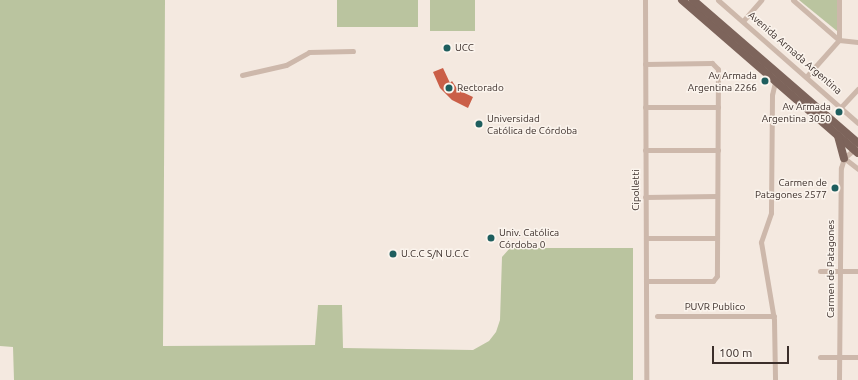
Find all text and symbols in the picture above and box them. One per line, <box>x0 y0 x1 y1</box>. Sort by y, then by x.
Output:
street label: Avenida Armada Argentina <box>746 9 844 97</box>
place label: UCC <box>455 42 474 54</box>
marker: UCC <box>442 43 452 53</box>
place label: Av Armada Argentina 2266 <box>688 69 757 92</box>
marker: Av Armada Argentina 2266 <box>760 76 770 86</box>
place label: Rectorado <box>457 82 504 94</box>
marker: Rectorado <box>444 83 454 93</box>
place label: Av Armada Argentina 3050 <box>762 100 831 124</box>
marker: Av Armada Argentina 3050 <box>834 107 844 117</box>
place label: Universidad Católica de Córdoba <box>487 112 577 136</box>
marker: Universidad Católica de Córdoba <box>474 119 484 129</box>
street label: Cipolletti <box>630 169 642 211</box>
place label: Carmen de Patagones 2577 <box>755 176 827 200</box>
marker: Carmen de Patagones 2577 <box>830 183 840 193</box>
street label: Carmen de Patagones <box>825 220 837 318</box>
place label: Univ. Católica Córdoba 0 <box>499 226 559 250</box>
marker: Univ. Católica Córdoba 0 <box>486 233 496 243</box>
place label: U.C.C S/N U.C.C <box>401 248 469 260</box>
marker: U.C.C S/N U.C.C <box>388 249 398 259</box>
street label: PUVR Publico <box>685 301 745 313</box>
scale bar <box>714 338 791 364</box>
text: 100 m <box>719 346 752 359</box>

